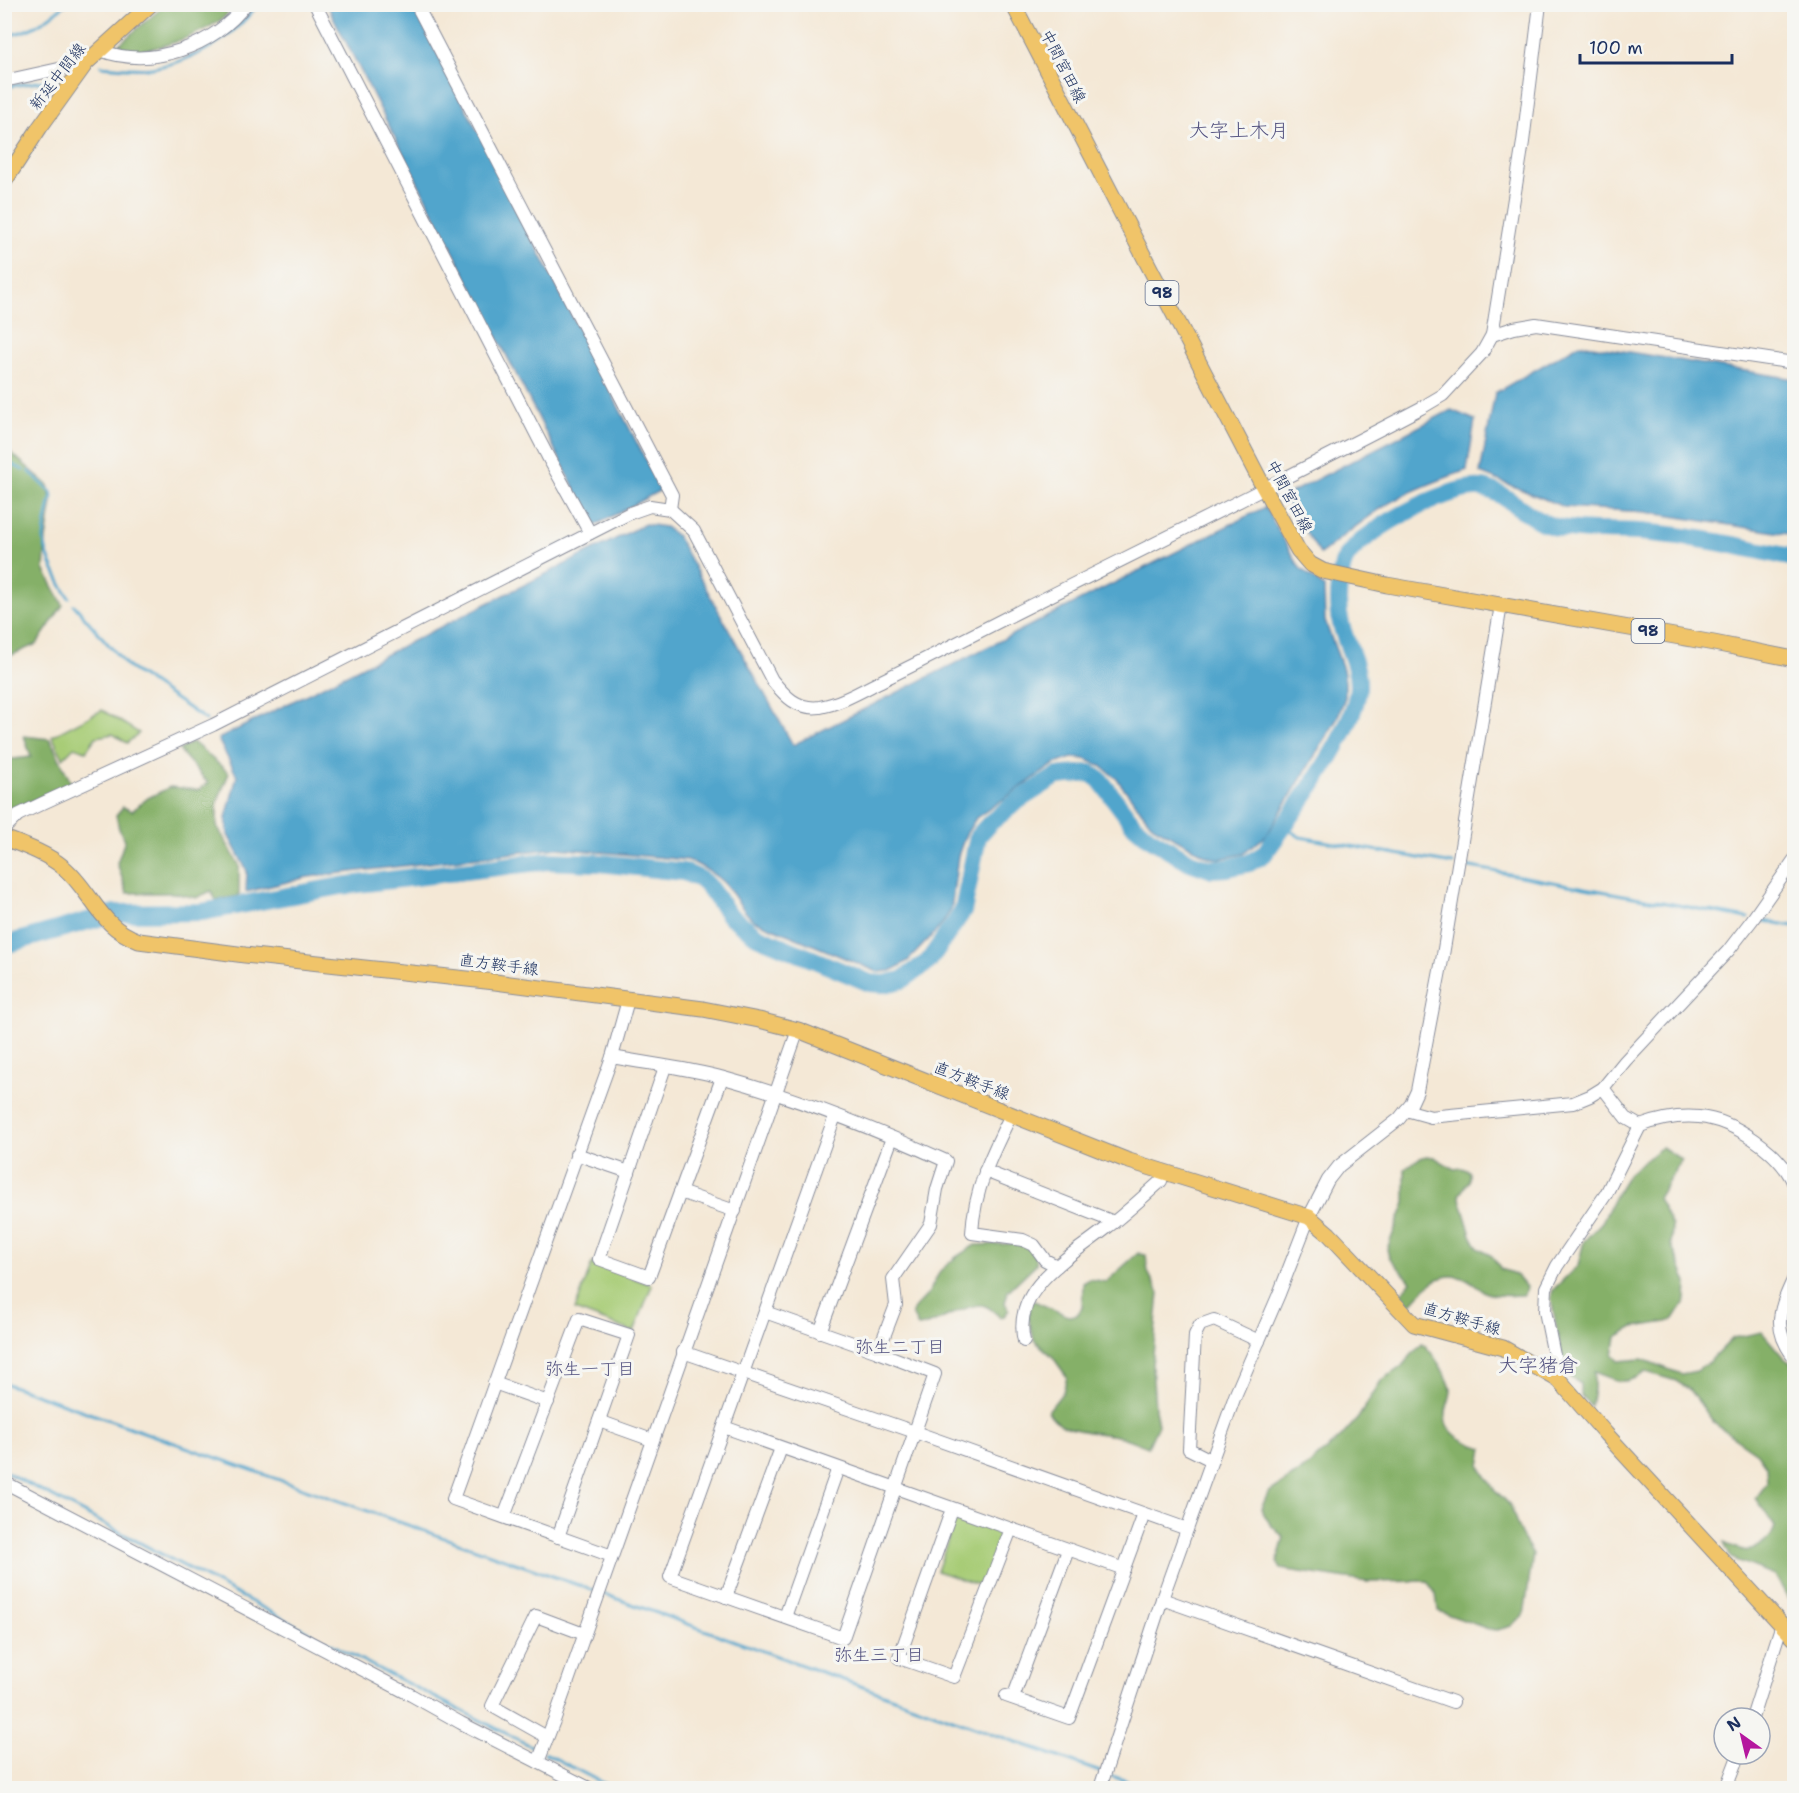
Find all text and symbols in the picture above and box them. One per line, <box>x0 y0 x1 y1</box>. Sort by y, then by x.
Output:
street label: 中間宮田線 <box>1036 26 1091 107</box>
scale bar <box>1580 27 1732 65</box>
text: 100 m <box>1589 36 1643 60</box>
street label: 新延中間線 <box>24 38 90 114</box>
district label: 大字上木月 <box>1189 117 1289 143</box>
road number: 98 <box>1146 281 1178 305</box>
street label: 中間宮田線 <box>1262 456 1318 536</box>
road number: 98 <box>1632 619 1664 643</box>
street label: 直方鞍手線 <box>458 949 540 980</box>
street label: 直方鞍手線 <box>931 1056 1013 1105</box>
street label: 直方鞍手線 <box>1421 1297 1503 1340</box>
district label: 弥生二丁目 <box>855 1335 945 1359</box>
district label: 大字猪倉 <box>1498 1352 1578 1378</box>
district label: 弥生一丁目 <box>545 1357 635 1381</box>
district label: 弥生三丁目 <box>834 1643 924 1667</box>
north arrow <box>1712 1706 1772 1766</box>
text: N <box>1723 1712 1745 1736</box>

